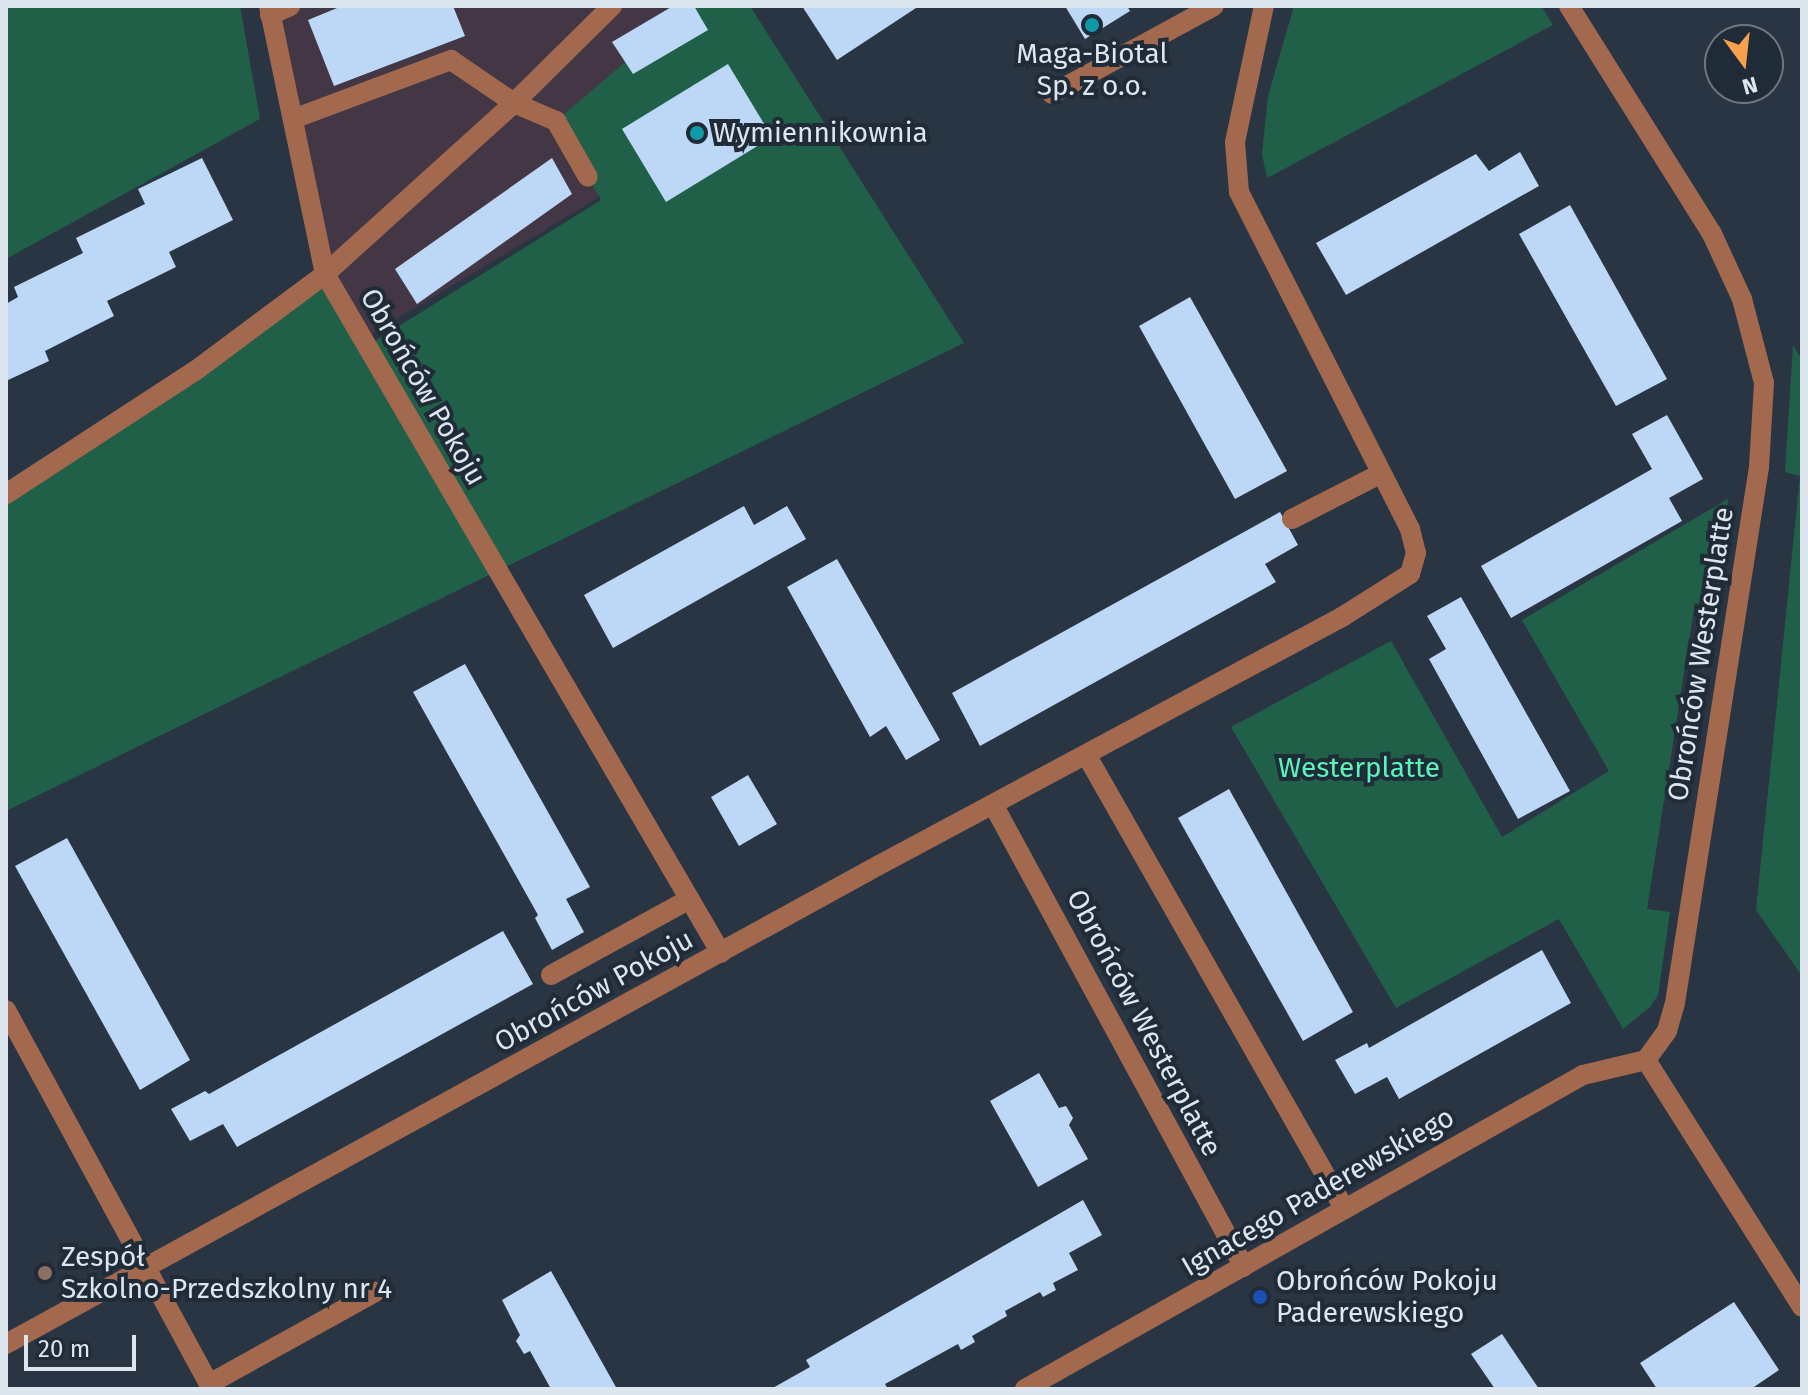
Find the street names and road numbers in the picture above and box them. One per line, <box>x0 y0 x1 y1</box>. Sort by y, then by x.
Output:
street label: Obrońców Pokoju <box>353 283 493 491</box>
street label: Obrońców Westerplatte <box>1661 505 1741 803</box>
street label: Obrońców Westerplatte <box>1059 884 1229 1162</box>
street label: Obrońców Pokoju <box>489 923 699 1059</box>
street label: Ignacego Paderewskiego <box>1176 1100 1460 1284</box>

